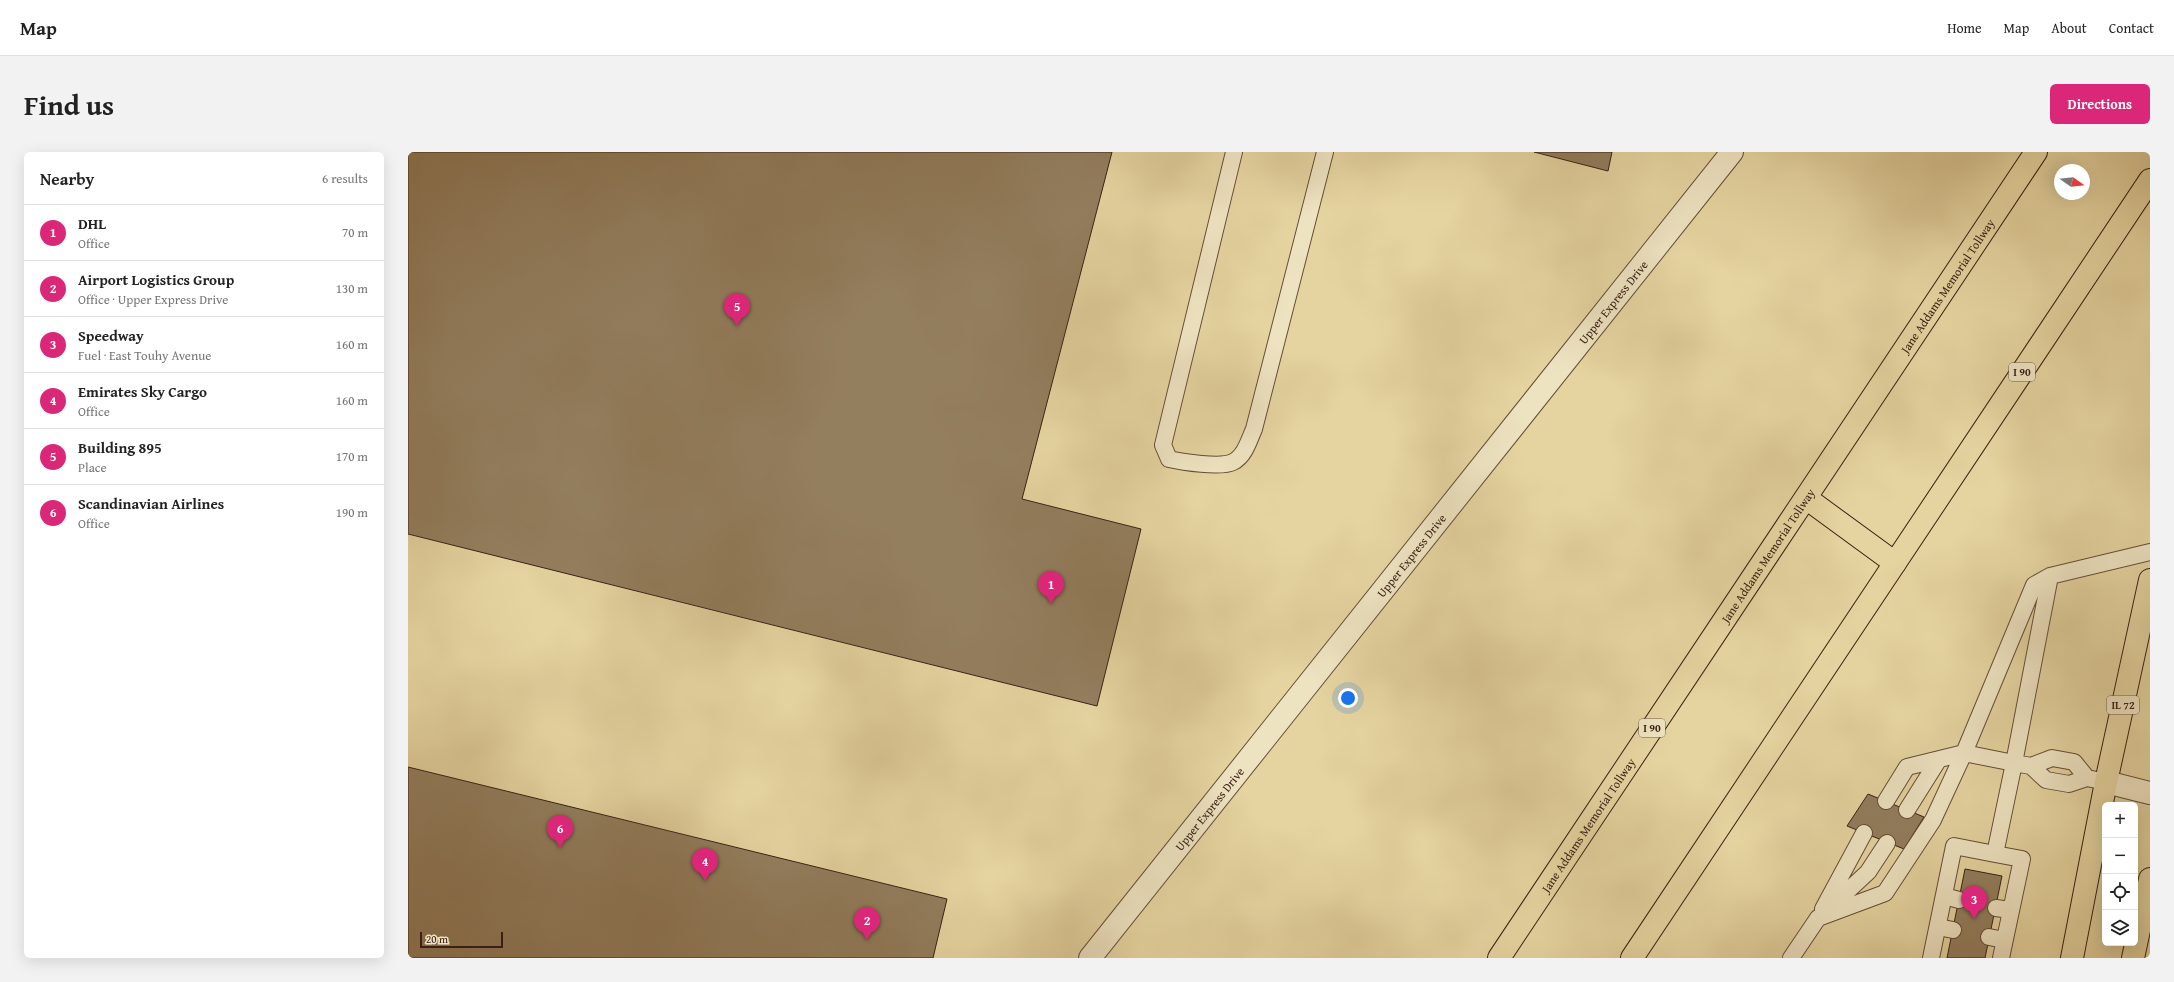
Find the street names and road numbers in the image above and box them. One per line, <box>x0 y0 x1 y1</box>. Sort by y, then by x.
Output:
street label: Jane Addams Memorial Tollway <box>1895 215 1998 358</box>
street label: Upper Express Drive <box>1574 256 1651 347</box>
road number: I 90 <box>2009 363 2035 381</box>
street label: Jane Addams Memorial Tollway <box>1715 485 1818 627</box>
street label: Upper Express Drive <box>1372 510 1450 601</box>
road number: IL 72 <box>2107 696 2139 714</box>
road number: I 90 <box>1639 719 1665 737</box>
street label: Jane Addams Memorial Tollway <box>1536 754 1639 897</box>
street label: Upper Express Drive <box>1170 763 1248 854</box>

